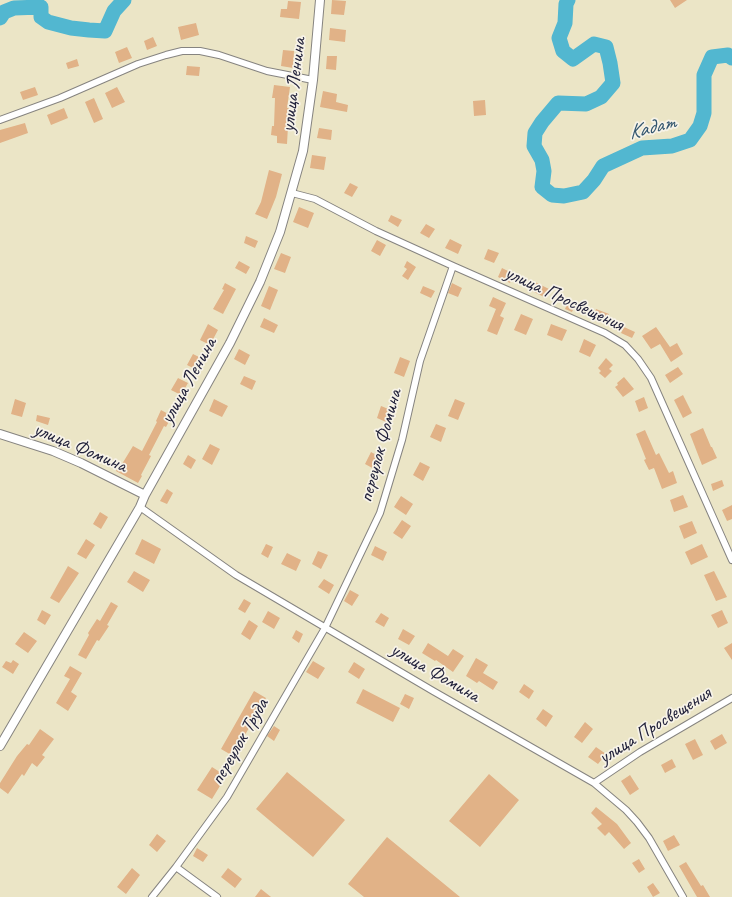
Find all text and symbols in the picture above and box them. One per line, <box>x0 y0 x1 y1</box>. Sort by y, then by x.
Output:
street label: улица Ленина <box>276 36 312 134</box>
water label: Кадат <box>626 110 678 146</box>
street label: улица Просвещения <box>501 261 627 337</box>
street label: улица Ленина <box>156 334 222 428</box>
street label: переулок Фомина <box>354 387 408 505</box>
street label: улица Фомина <box>30 418 130 478</box>
street label: улица Фомина <box>386 638 484 708</box>
street label: улица Просвещения <box>594 682 716 770</box>
street label: переулок Труда <box>206 694 274 790</box>

